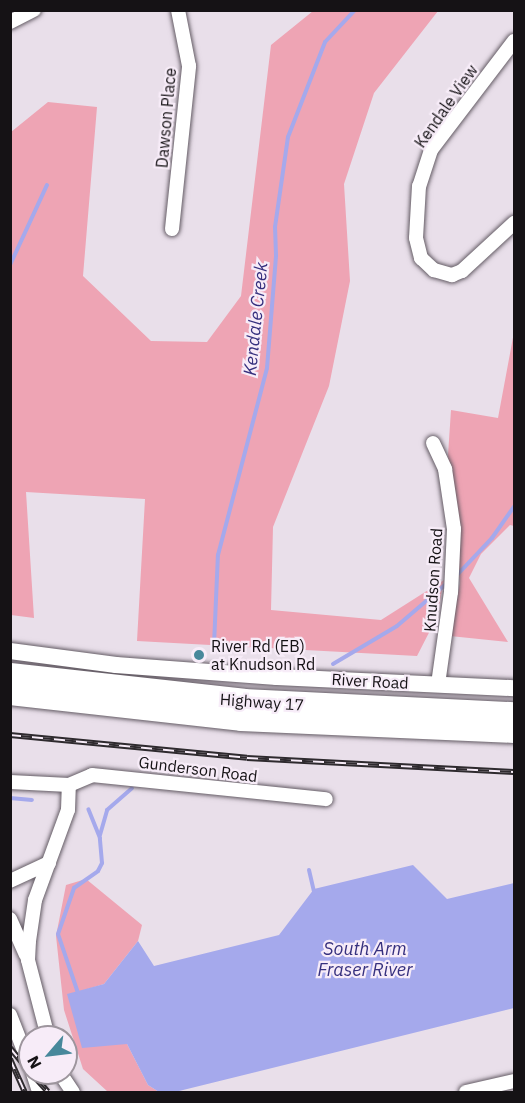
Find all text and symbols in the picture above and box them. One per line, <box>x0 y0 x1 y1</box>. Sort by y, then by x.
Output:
street label: Kendale View <box>410 61 482 151</box>
street label: Dawson Place <box>152 67 180 169</box>
water label: Kendale Creek <box>239 261 273 377</box>
street label: Knudson Road <box>420 528 446 632</box>
place label: River Rd (EB) at Knudson Rd <box>211 636 315 674</box>
marker: River Rd (EB) at Knudson Rd <box>192 648 206 662</box>
street label: River Road <box>331 669 409 693</box>
street label: Highway 17 <box>219 689 305 715</box>
street label: Gunderson Road <box>137 752 259 786</box>
water label: South Arm Fraser River <box>317 939 413 982</box>
north arrow <box>18 1025 78 1085</box>
text: N <box>22 1053 45 1072</box>

